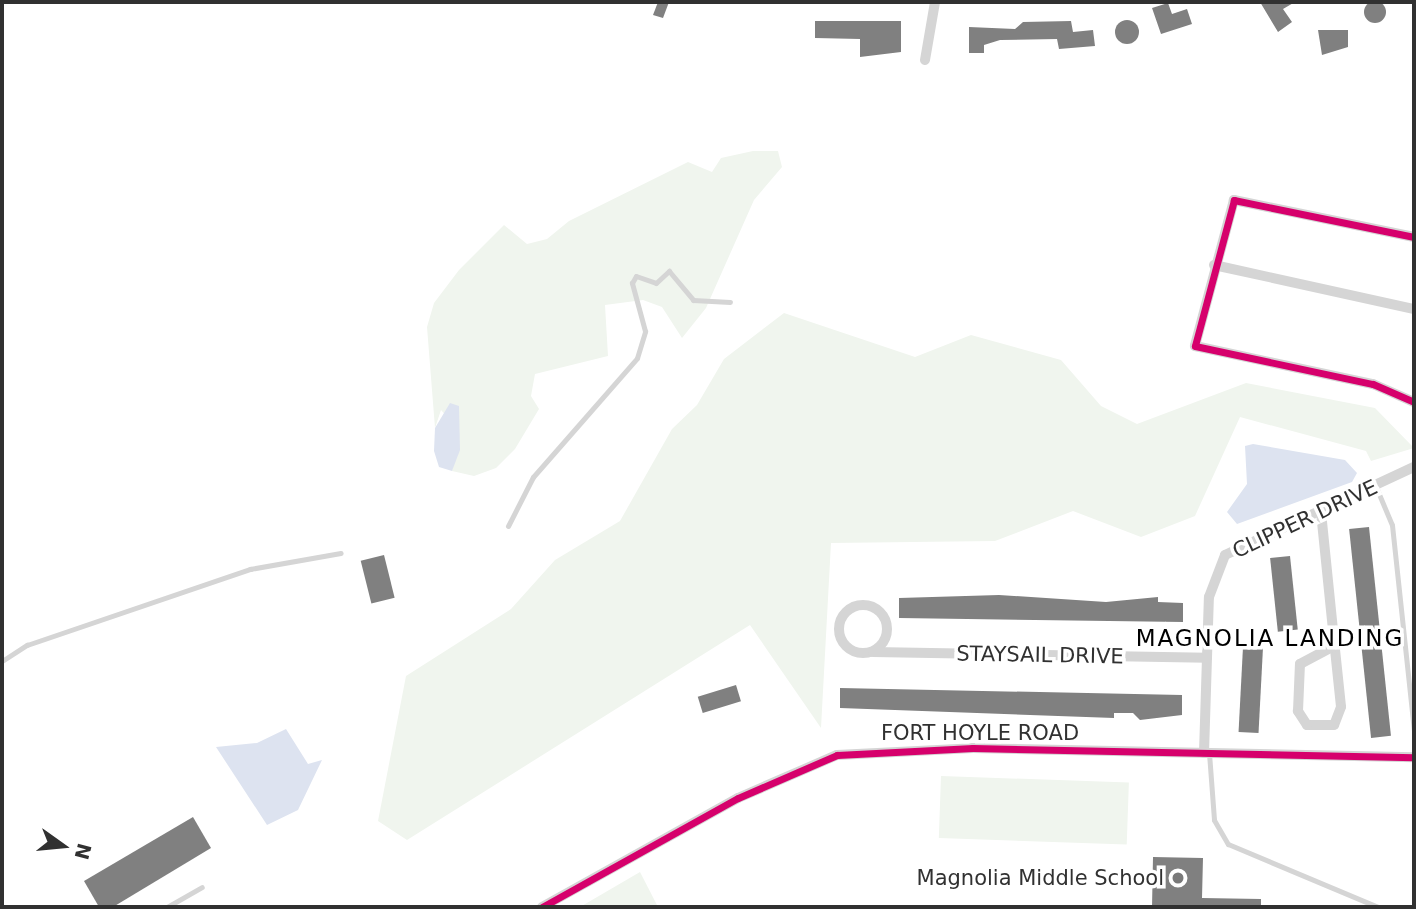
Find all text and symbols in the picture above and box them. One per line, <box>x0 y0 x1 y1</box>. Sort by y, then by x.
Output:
street label: CLIPPER DRIVE <box>1229 474 1381 564</box>
district label: MAGNOLIA LANDING <box>1138 624 1402 652</box>
street label: STAYSAIL DRIVE <box>956 641 1124 669</box>
street label: FORT HOYLE ROAD <box>881 720 1079 746</box>
north arrow <box>28 811 98 881</box>
text: N <box>71 841 96 862</box>
place label: Magnolia Middle School <box>917 865 1164 891</box>
marker: Magnolia Middle School <box>1170 870 1186 886</box>

